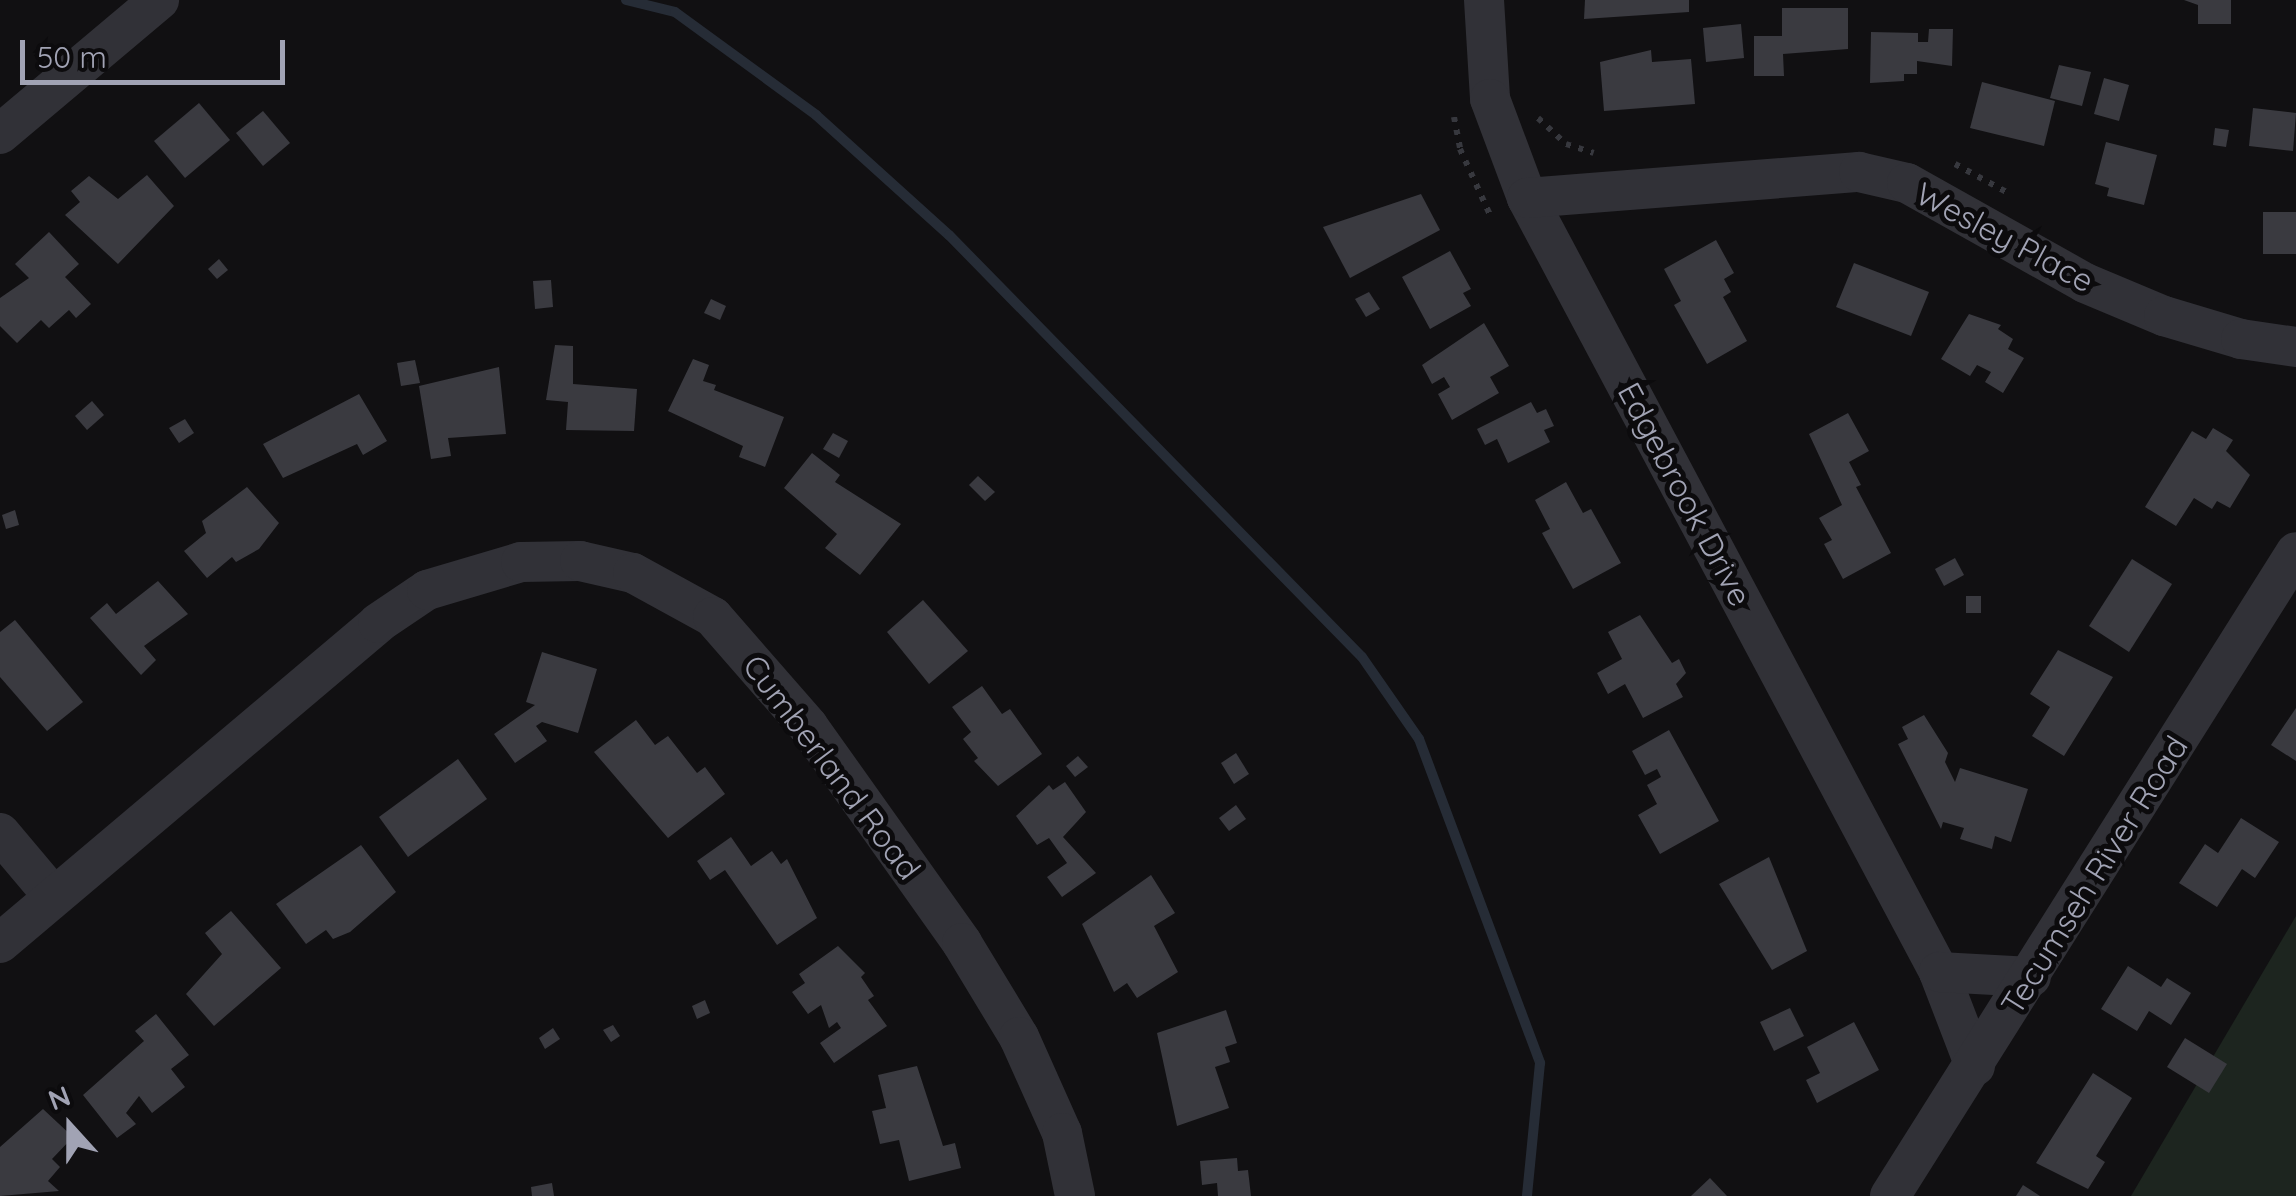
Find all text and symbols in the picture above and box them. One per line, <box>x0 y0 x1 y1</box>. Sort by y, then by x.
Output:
scale bar <box>25 20 290 82</box>
text: 50 m <box>37 38 107 76</box>
street label: Wesley Place <box>1910 174 2100 300</box>
street label: Edgebrook Drive <box>1610 376 1760 612</box>
street label: Cumberland Road <box>735 647 929 887</box>
street label: Tecumseh River Road <box>1993 729 2195 1021</box>
north arrow <box>20 1076 120 1176</box>
text: N <box>43 1077 75 1118</box>

